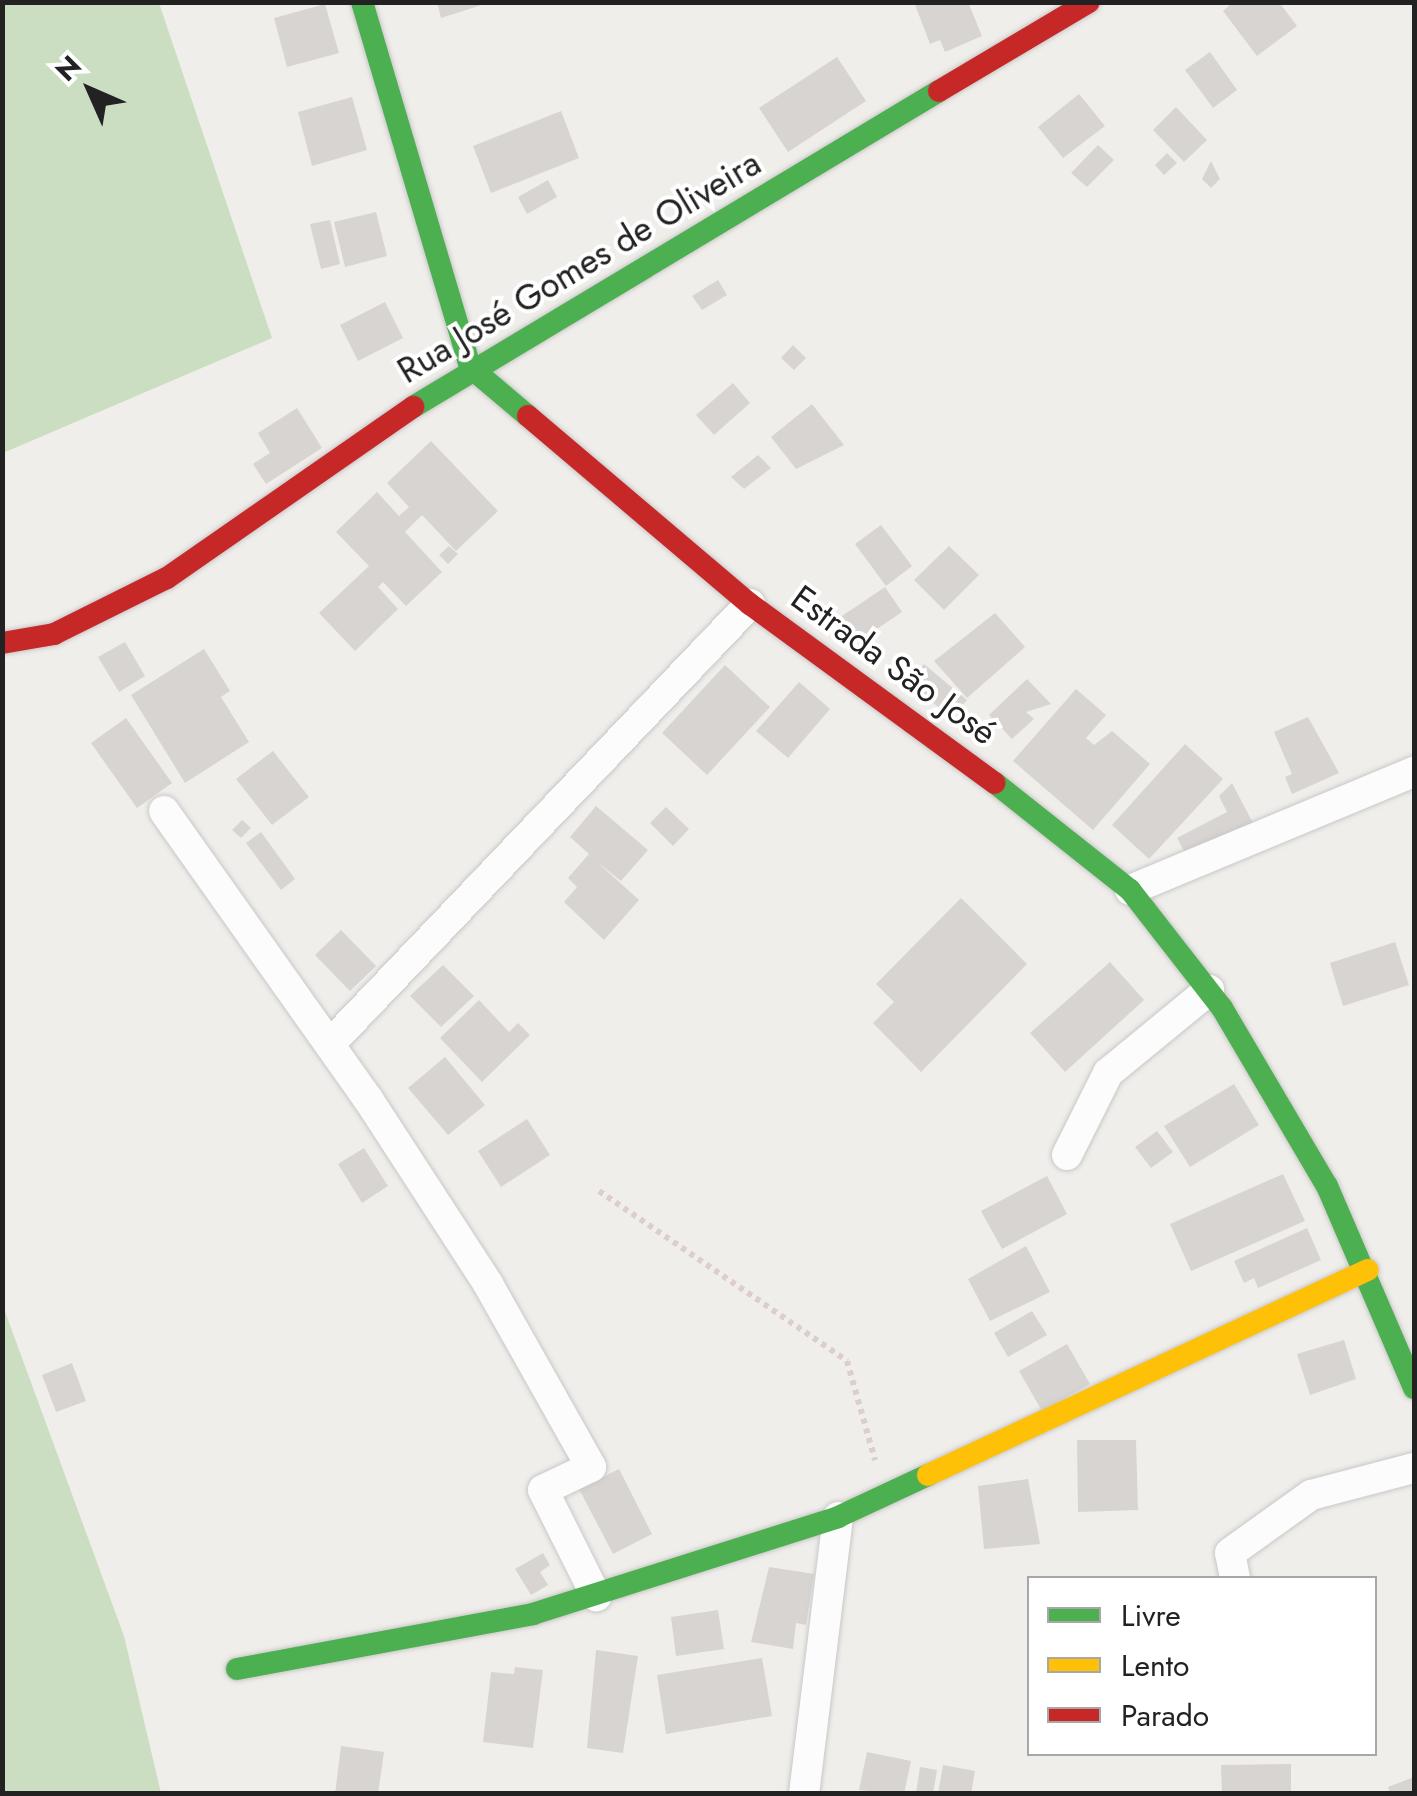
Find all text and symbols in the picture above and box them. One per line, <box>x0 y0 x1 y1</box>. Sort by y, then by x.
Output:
north arrow <box>40 40 140 140</box>
text: N <box>46 46 91 91</box>
street label: Rua José Gomes de Oliveira <box>390 142 768 392</box>
street label: Estrada São José <box>783 577 1005 753</box>
legend <box>1027 1576 1377 1756</box>
text: Livre <box>1121 1594 1181 1637</box>
text: Lento <box>1121 1644 1189 1687</box>
text: Parado <box>1121 1694 1209 1737</box>

